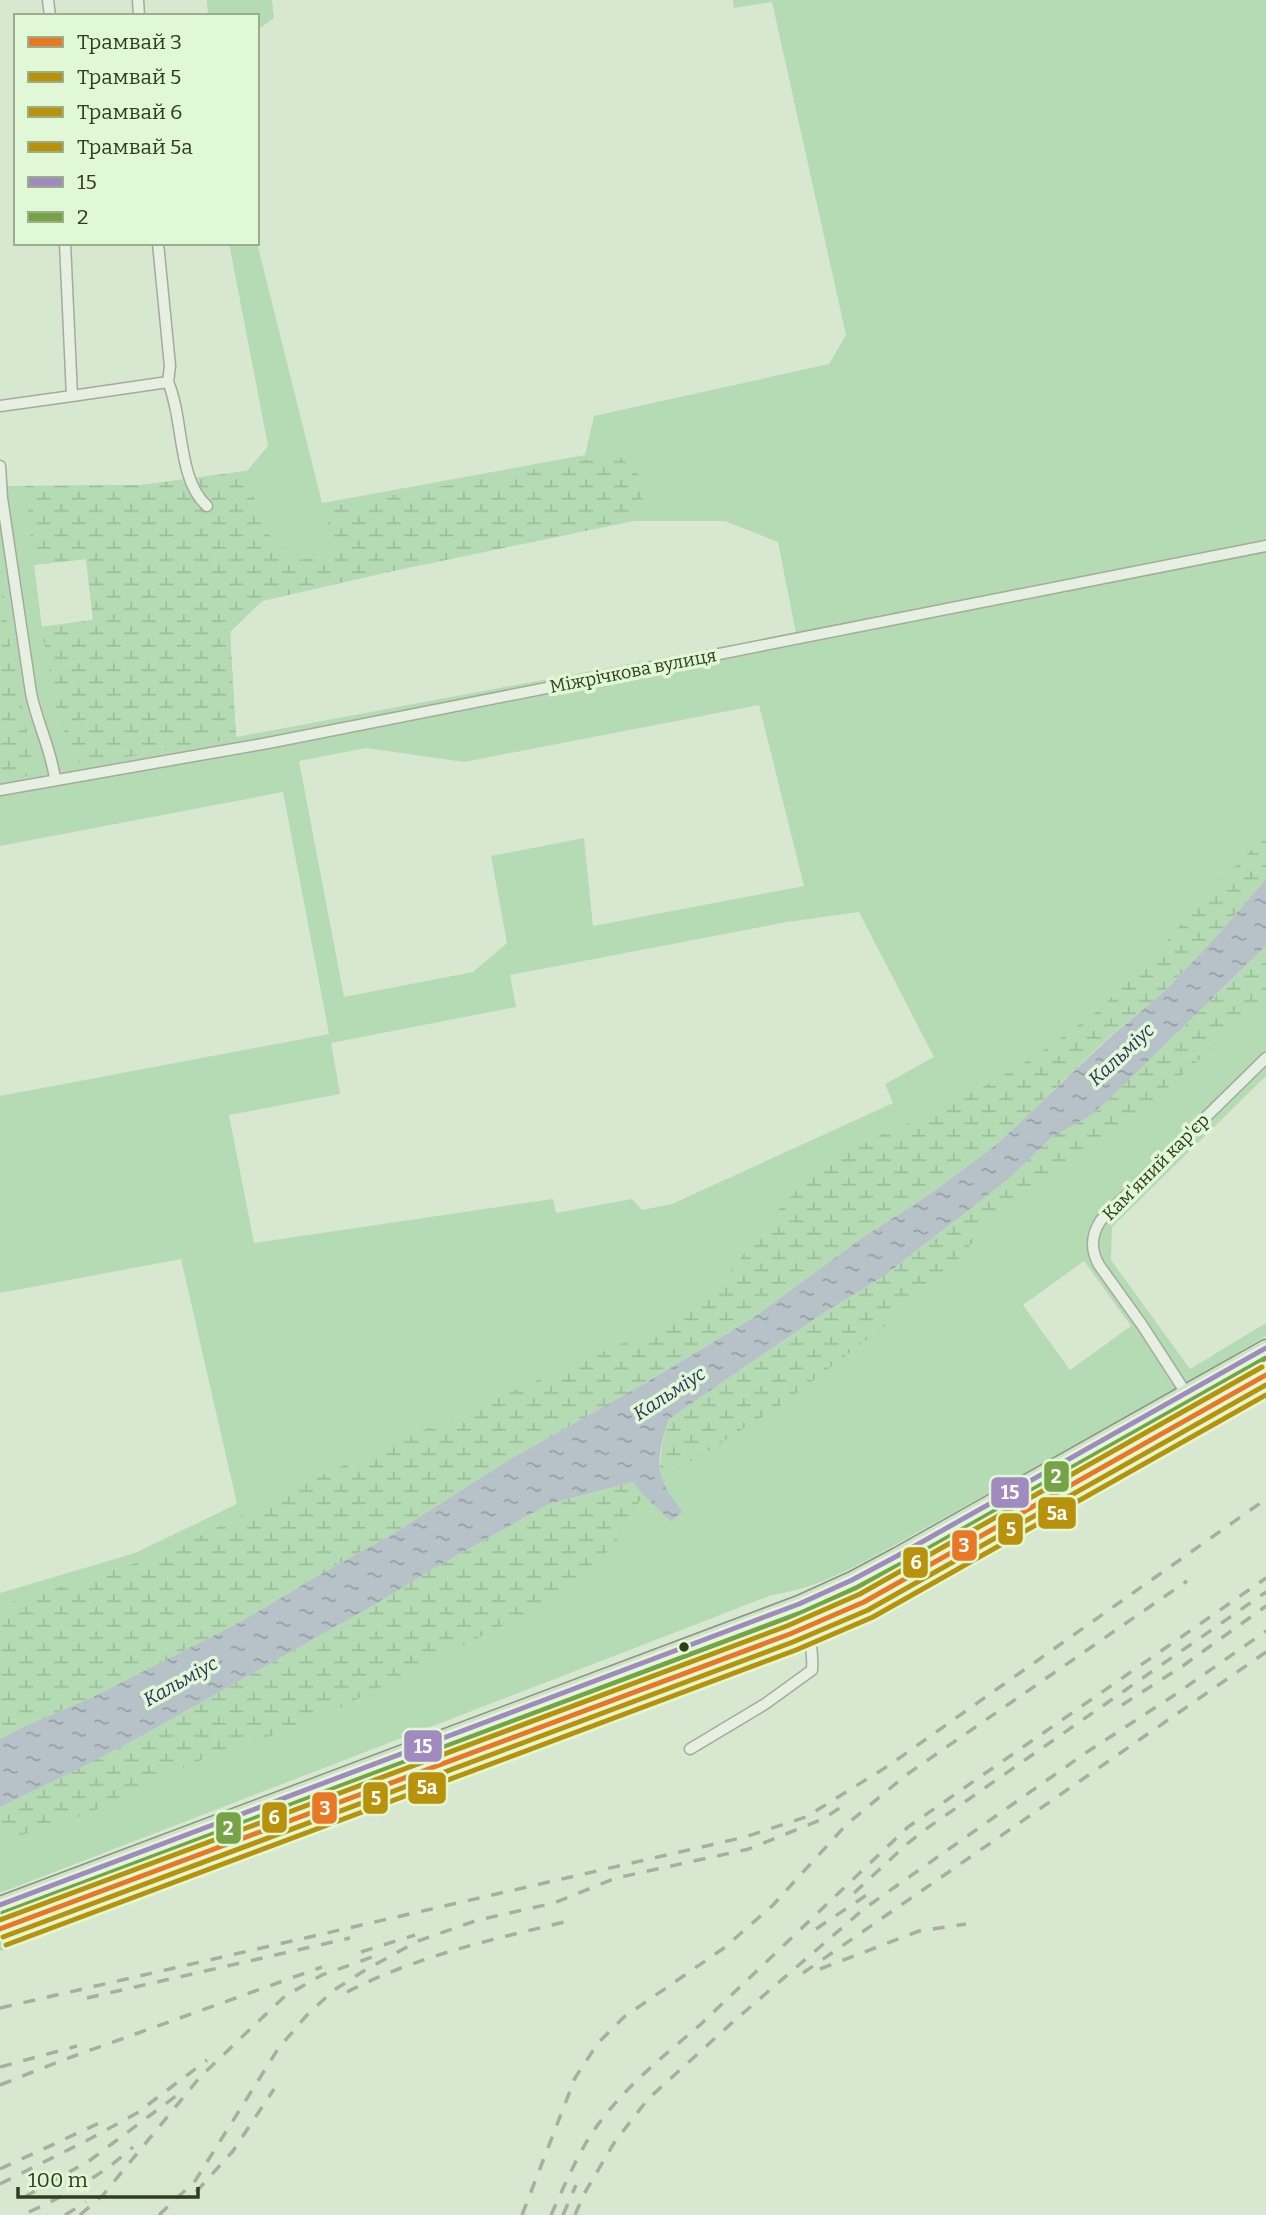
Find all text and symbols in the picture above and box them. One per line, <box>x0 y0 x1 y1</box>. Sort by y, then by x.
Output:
legend <box>14 14 259 245</box>
text: Трамвай 3 <box>77 29 182 55</box>
text: Трамвай 5 <box>77 64 181 90</box>
text: Трамвай 6 <box>77 99 182 125</box>
text: Трамвай 5а <box>77 134 193 160</box>
text: 15 <box>77 169 97 195</box>
text: 2 <box>77 204 88 230</box>
street label: Міжрічкова вулиця <box>548 644 718 698</box>
water label: Кальміус <box>1084 1018 1159 1090</box>
street label: Кам'яний кар'єр <box>1098 1109 1214 1225</box>
water label: Кальміус <box>629 1362 710 1425</box>
line badge: 2 <box>1043 1460 1070 1493</box>
text: 2 <box>1051 1465 1062 1488</box>
line badge: 15 <box>990 1476 1030 1509</box>
text: 15 <box>1001 1481 1019 1504</box>
line badge: 5а <box>1037 1496 1077 1530</box>
text: 5а <box>1046 1502 1068 1525</box>
line badge: 5 <box>997 1512 1024 1546</box>
text: 5 <box>1006 1518 1016 1541</box>
line badge: 3 <box>951 1529 978 1562</box>
text: 3 <box>959 1534 970 1557</box>
line badge: 6 <box>902 1546 929 1579</box>
text: 6 <box>910 1551 922 1574</box>
unlabelled marker <box>677 1640 691 1654</box>
water label: Кальміус <box>139 1652 221 1711</box>
line badge: 15 <box>403 1729 443 1763</box>
text: 15 <box>414 1735 432 1758</box>
line badge: 5а <box>407 1771 447 1805</box>
text: 5а <box>416 1776 438 1799</box>
line badge: 5 <box>362 1781 389 1815</box>
text: 5 <box>371 1787 381 1810</box>
line badge: 3 <box>311 1791 338 1825</box>
text: 3 <box>320 1797 331 1820</box>
line badge: 6 <box>261 1801 288 1834</box>
text: 6 <box>268 1806 280 1829</box>
line badge: 2 <box>215 1811 242 1845</box>
text: 2 <box>223 1817 234 1840</box>
scale bar <box>18 2156 198 2200</box>
text: 100 m <box>28 2167 88 2193</box>

